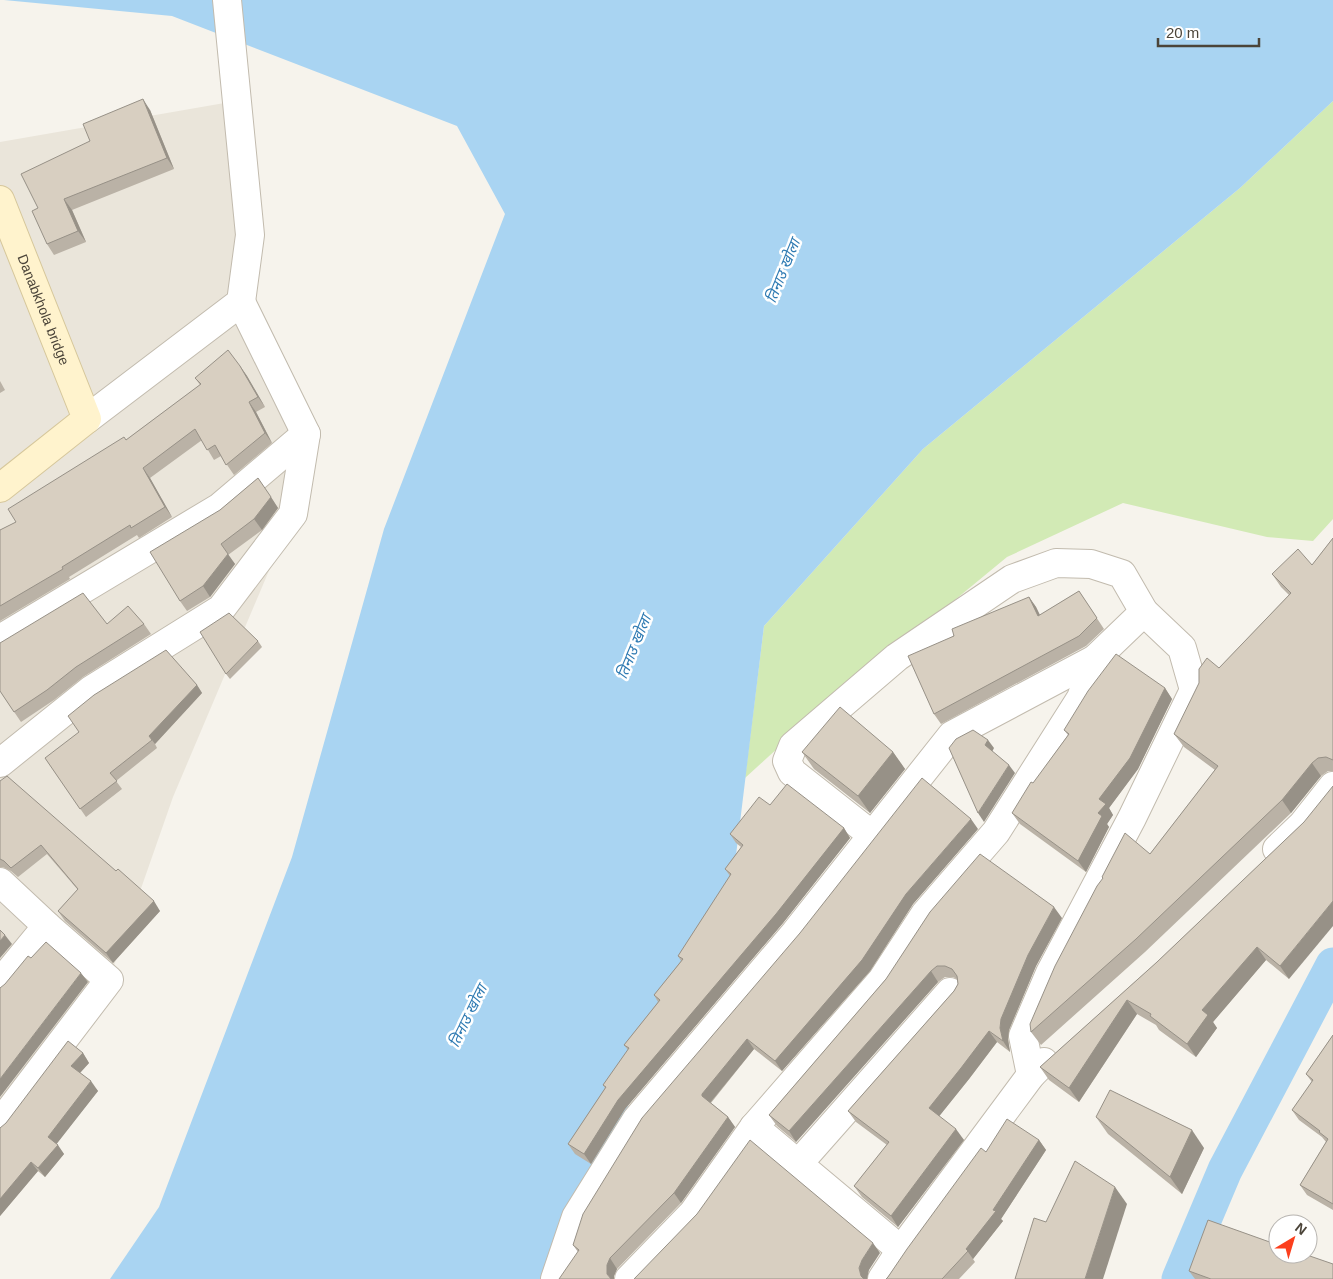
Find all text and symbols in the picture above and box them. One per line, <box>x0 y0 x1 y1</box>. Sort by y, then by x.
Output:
scale bar <box>1158 15 1259 47</box>
text: 20 m <box>1166 24 1199 41</box>
water label: तिनाउ खोला <box>762 234 804 305</box>
street label: Danabkhola bridge <box>14 252 73 367</box>
water label: तिनाउ खोला <box>613 610 655 681</box>
water label: तिनाउ खोला <box>445 979 491 1050</box>
north arrow <box>1268 1214 1318 1264</box>
text: N <box>1292 1219 1310 1238</box>

